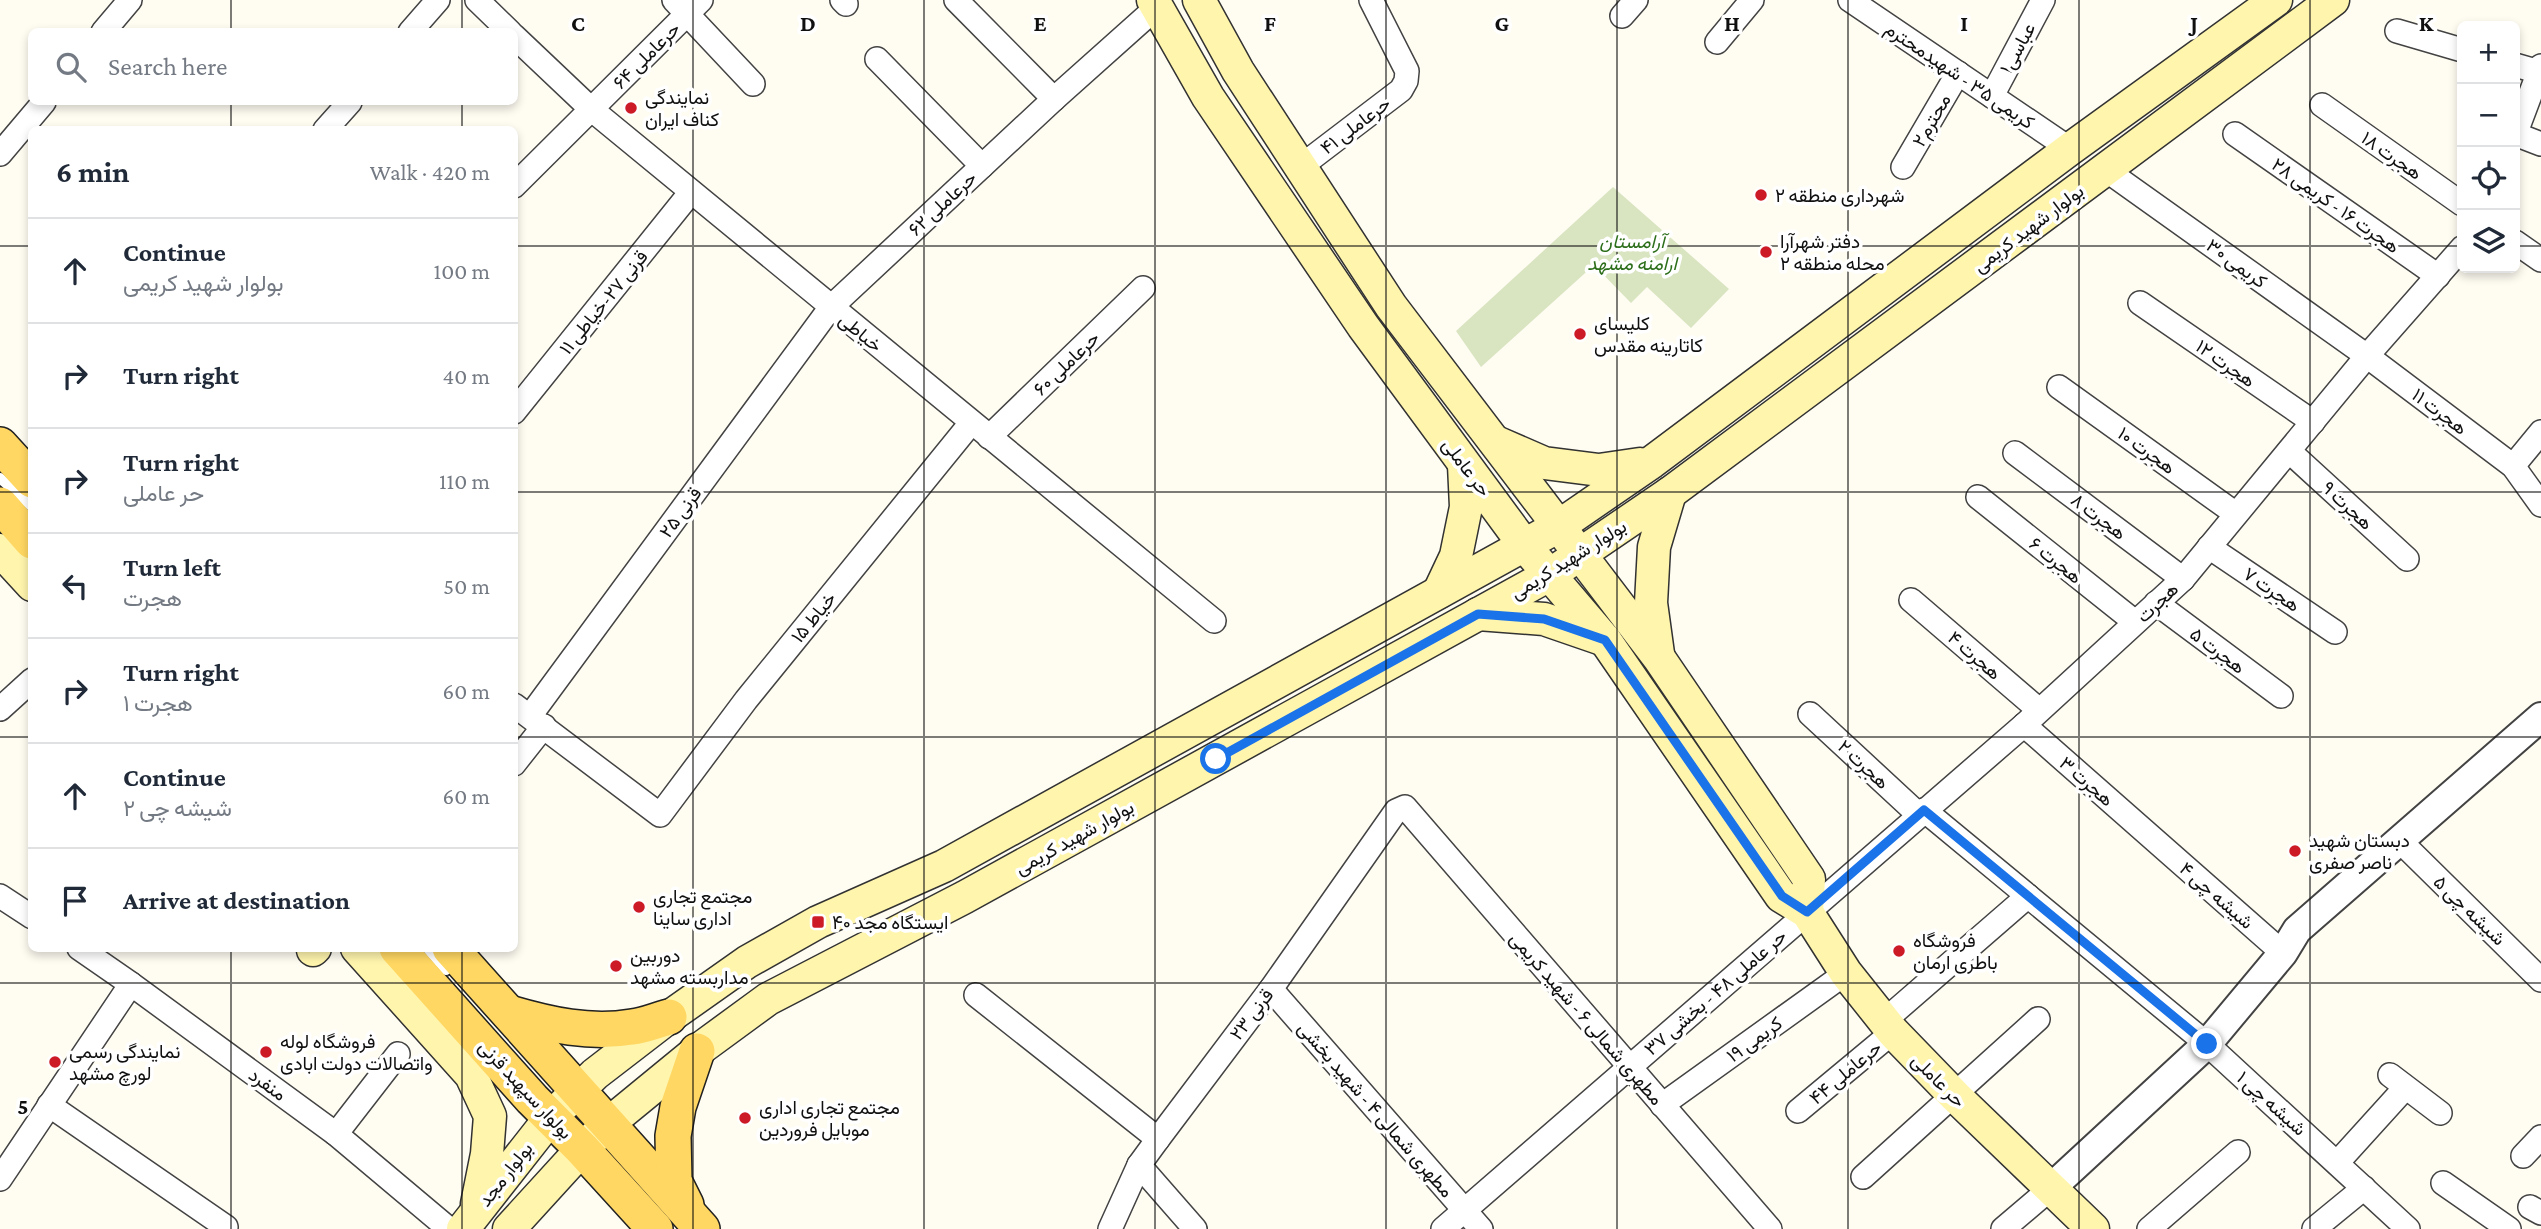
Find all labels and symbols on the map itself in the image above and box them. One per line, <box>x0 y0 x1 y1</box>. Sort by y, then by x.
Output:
text: C <box>571 10 585 36</box>
text: D <box>800 10 816 36</box>
text: E <box>1033 10 1047 36</box>
text: F <box>1264 10 1276 36</box>
text: G <box>1495 10 1510 36</box>
text: H <box>1724 10 1740 36</box>
text: I <box>1960 10 1968 36</box>
text: J <box>2188 10 2198 36</box>
text: K <box>2419 10 2434 36</box>
street label: حرعاملی ۶۴ <box>609 18 685 94</box>
street label: کریمی ۳۵ - شهیدمحترم <box>1880 18 2038 135</box>
street label: عباسی۱ <box>1995 19 2040 78</box>
place label: نمایندگی کناف ایران <box>645 87 719 131</box>
street label: محترم۲ <box>1908 90 1957 151</box>
street label: حرعاملی ۴۱ <box>1316 92 1395 159</box>
marker: نمایندگی کناف ایران <box>623 100 639 116</box>
street label: هجرت ۱۸ <box>2357 127 2426 185</box>
street label: هجرت ۱۶ - کریمی ۲۸ <box>2267 154 2404 258</box>
street label: حرعاملی ۶۲ <box>904 167 981 241</box>
street label: بولوار شهید کریمی <box>1969 180 2088 278</box>
place label: شهرداری منطقه ۲ <box>1775 185 1904 207</box>
marker: شهرداری منطقه ۲ <box>1753 187 1769 203</box>
park label: آرامستان ارامنه مشهد <box>1587 231 1679 275</box>
place label: دفتر شهرآرا محله منطقه ۲ <box>1780 231 1885 274</box>
street label: کریمی ۳۰ <box>2202 235 2271 293</box>
marker: دفتر شهرآرا محله منطقه ۲ <box>1758 244 1774 260</box>
street label: قرنی ۲۷-خیاطی ۱۱ <box>555 246 653 359</box>
street label: خیاطی <box>834 308 886 357</box>
place label: کلیسای کاتارینه مقدس <box>1594 313 1703 357</box>
marker: کلیسای کاتارینه مقدس <box>1572 326 1588 342</box>
street label: حرعاملی ۶۰ <box>1029 327 1104 400</box>
street label: هجرت ۱۲ <box>2191 335 2259 392</box>
street label: هجرت ۱۱ <box>2408 384 2471 440</box>
street label: هجرت ۱۰ <box>2113 423 2179 479</box>
street label: حر عاملی <box>1437 434 1495 501</box>
street label: هجرت ۹ <box>2317 477 2377 535</box>
street label: قرنی ۲۵ <box>655 483 707 542</box>
street label: هجرت ۸ <box>2066 489 2130 545</box>
street label: بولوار شهید کریمی <box>1506 515 1631 604</box>
street label: هجرت ۶ <box>2025 533 2086 589</box>
street label: هجرت ۷ <box>2239 563 2304 617</box>
street label: هجرت <box>2132 578 2183 627</box>
street label: خیاط ۱۵ <box>787 588 841 647</box>
street label: هجرت ۵ <box>2185 623 2249 679</box>
street label: هجرت ۴ <box>1943 627 2005 685</box>
street label: هجرت ۲ <box>1833 735 1894 794</box>
route start <box>1200 743 1231 774</box>
street label: هجرت ۳ <box>2055 752 2118 811</box>
street label: بولوار شهید کریمی <box>1011 796 1138 880</box>
place label: دبستان شهید ناصر صفری <box>2309 830 2410 874</box>
marker: دبستان شهید ناصر صفری <box>2287 843 2303 859</box>
street label: شیشه چی ۴ <box>2174 858 2258 935</box>
street label: شیشه چی ۵ <box>2427 871 2510 952</box>
place label: مجتمع تجاری اداری ساینا <box>653 886 752 930</box>
marker: مجتمع تجاری اداری ساینا <box>631 899 647 915</box>
place label: ایستگاه مجد ۴۰ <box>832 912 948 934</box>
marker: ایستگاه مجد ۴۰ <box>810 914 826 930</box>
street label: حر عاملی ۴۸ - بخشی ۳۷ <box>1640 925 1791 1060</box>
street label: مطهری شمالی ۶ - شهید کریمی <box>1505 928 1668 1110</box>
place label: فروشگاه باطری ارمان <box>1913 930 1998 974</box>
marker: فروشگاه باطری ارمان <box>1891 943 1907 959</box>
place label: دوربین مداربسته مشهد <box>630 945 749 989</box>
marker: دوربین مداربسته مشهد <box>608 958 624 974</box>
street label: قرنی ۲۳ <box>1225 985 1278 1045</box>
street label: کریمی ۱۹ <box>1722 1012 1787 1067</box>
street label: مطهری شمالی ۴ - شهید بخشی <box>1293 1017 1458 1202</box>
route end <box>2191 1028 2222 1059</box>
place label: فروشگاه لوله واتصالات دولت ابادی <box>280 1031 433 1075</box>
street label: بولوار سپهبد قرنی <box>472 1036 577 1145</box>
street label: حرعاملی ۴۴ <box>1805 1036 1886 1109</box>
place label: نمایندگی رسمی لورچ مشهد <box>69 1041 180 1086</box>
marker: فروشگاه لوله واتصالات دولت ابادی <box>258 1044 274 1060</box>
street label: حر عاملی <box>1907 1049 1970 1112</box>
marker: نمایندگی رسمی لورچ مشهد <box>47 1054 63 1070</box>
street label: منفرد <box>244 1064 290 1106</box>
street label: شیشه چی ۱ <box>2231 1067 2310 1142</box>
text: 5 <box>17 1093 29 1119</box>
place label: مجتمع تجاری اداری موبایل فروردین <box>759 1097 900 1141</box>
marker: مجتمع تجاری اداری موبایل فروردین <box>737 1110 753 1126</box>
street label: بولوار مجد <box>474 1138 538 1211</box>

